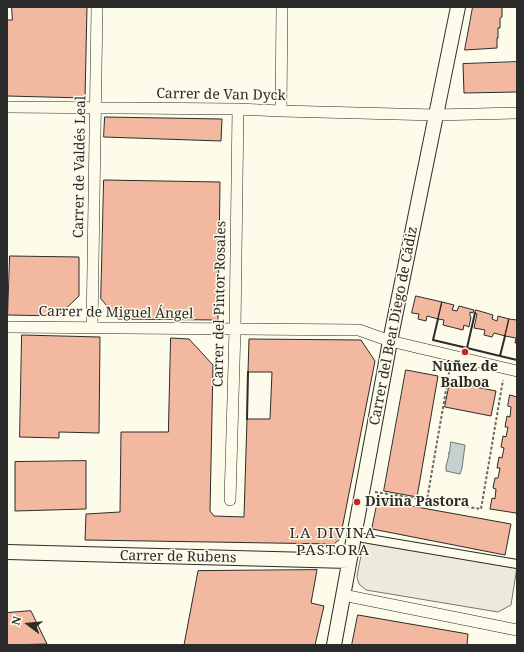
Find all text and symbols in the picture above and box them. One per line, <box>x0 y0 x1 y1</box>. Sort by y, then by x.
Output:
street label: Carrer de Van Dyck <box>156 85 286 105</box>
street label: Carrer de Valdés Leal <box>70 96 90 238</box>
street label: Carrer del Pintor Rosales <box>210 221 230 387</box>
street label: Carrer del Beat Diego de Cádiz <box>366 225 422 427</box>
street label: Carrer de Miguel Ángel <box>38 303 194 323</box>
marker: Núñez de Balboa <box>460 347 470 357</box>
place label: Núñez de Balboa <box>432 359 498 392</box>
place label: Divina Pastora <box>365 494 469 510</box>
marker: Divina Pastora <box>352 497 362 507</box>
district label: LA DIVINA PASTORA <box>290 525 376 560</box>
street label: Carrer de Rubens <box>120 548 236 566</box>
north arrow <box>8 604 48 644</box>
text: N <box>8 614 24 627</box>

